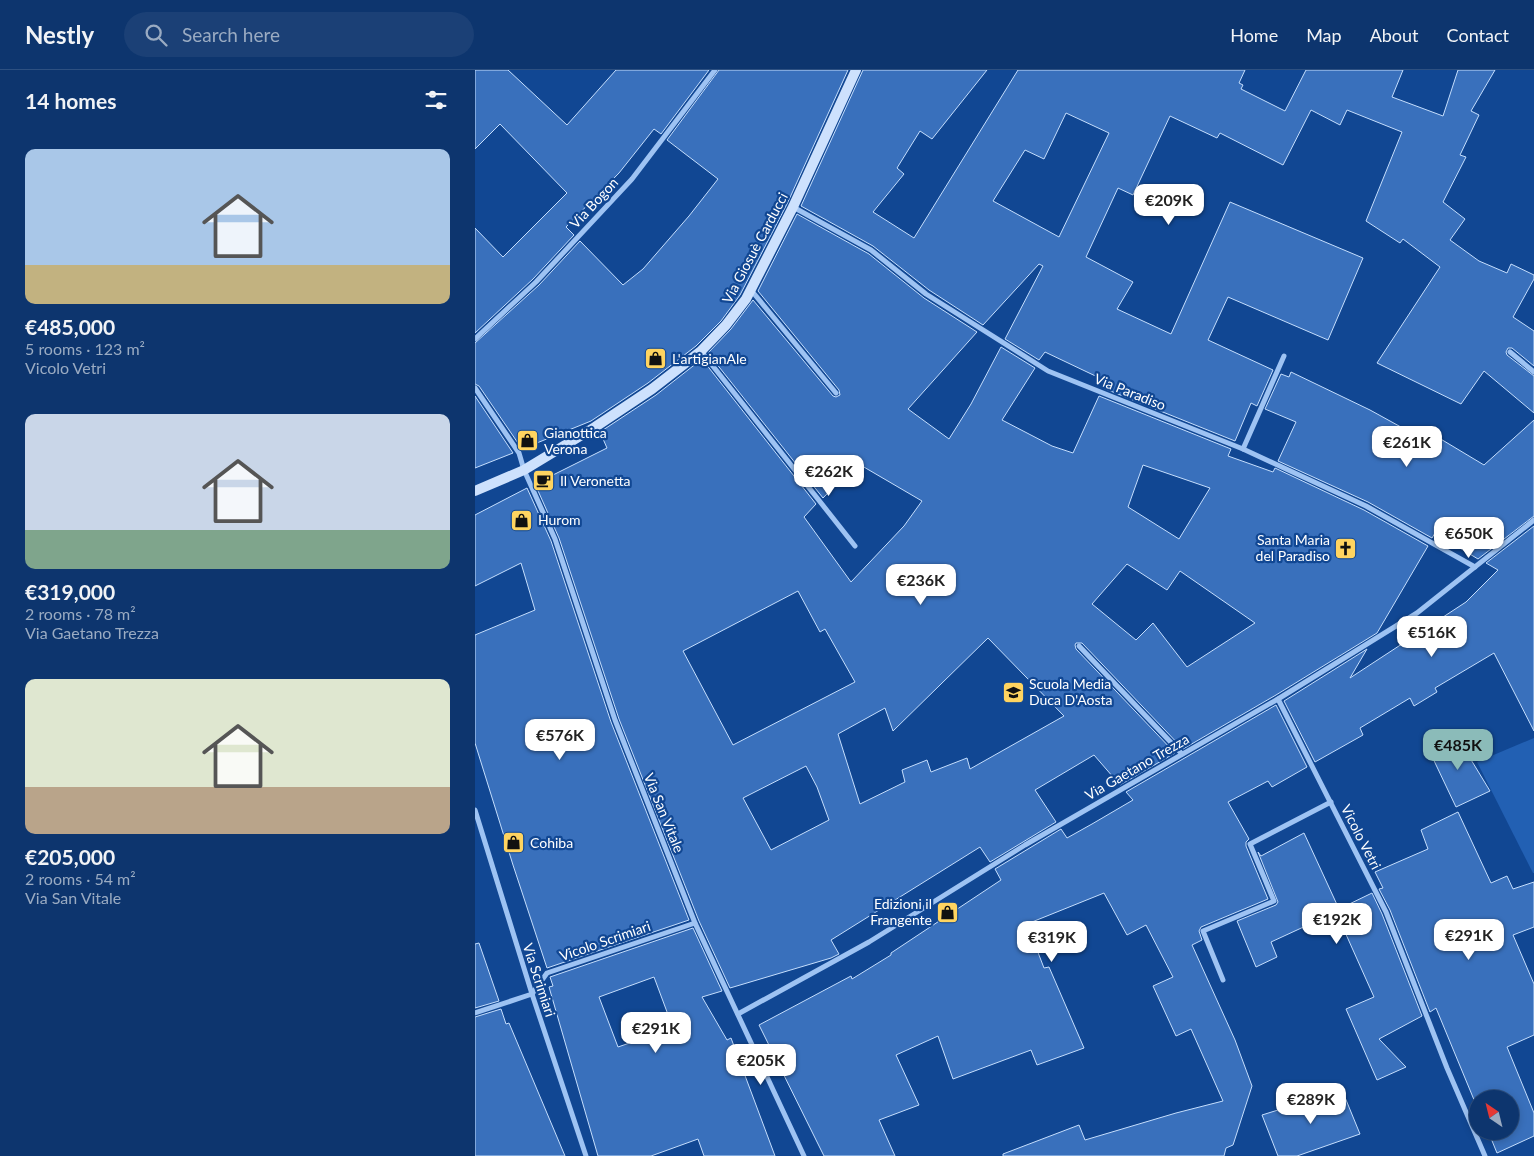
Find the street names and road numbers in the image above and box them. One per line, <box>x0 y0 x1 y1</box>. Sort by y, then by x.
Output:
street label: Via Bogon <box>566 174 621 232</box>
street label: Via Giosuè Carducci <box>718 189 791 306</box>
street label: Via Paradiso <box>1092 369 1169 414</box>
street label: Via Gaetano Trezza <box>1082 730 1192 803</box>
street label: Via San Vitale <box>641 771 688 855</box>
street label: Vicolo Vetri <box>1338 801 1385 872</box>
street label: Vicolo Scrimiari <box>557 917 653 964</box>
street label: Via Scrimiari <box>520 941 559 1019</box>

